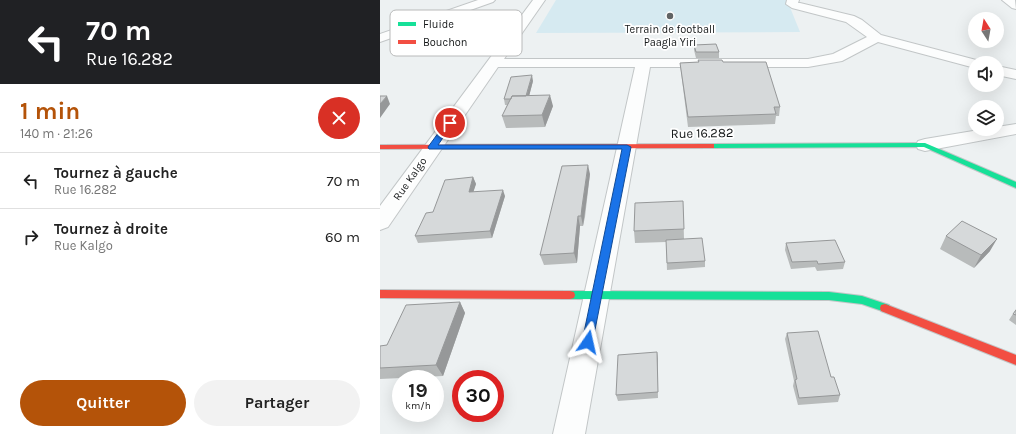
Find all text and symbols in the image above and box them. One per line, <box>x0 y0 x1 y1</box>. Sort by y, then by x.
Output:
legend <box>390 10 522 56</box>
marker: Terrain de football Paagla Yiri <box>665 11 675 21</box>
north arrow <box>968 12 1004 48</box>
map controls <box>968 12 1004 136</box>
text: 70 m <box>86 14 151 47</box>
icon: left <box>20 16 72 68</box>
text: Fluide <box>423 18 454 31</box>
place label: Terrain de football Paagla Yiri <box>625 23 715 49</box>
text: Bouchon <box>423 36 467 49</box>
text: Rue 16.282 <box>86 48 173 70</box>
button: sound <box>968 56 1004 92</box>
text: 1 min <box>20 97 80 125</box>
button: close <box>318 97 360 139</box>
button: layers <box>968 100 1004 136</box>
pin <box>433 106 467 140</box>
icon: arrive <box>439 112 461 134</box>
street label: Rue 16.282 <box>671 125 733 141</box>
text: 140 m · 21:26 <box>20 126 93 141</box>
street label: Rue Kalgo <box>390 155 430 203</box>
text: Tournez à gauche <box>54 164 178 182</box>
icon: left <box>20 170 42 192</box>
text: 70 m <box>326 172 360 190</box>
text: Rue 16.282 <box>54 182 117 197</box>
text: Tournez à droite <box>54 220 168 238</box>
icon: right <box>20 226 42 248</box>
text: 60 m <box>325 228 360 246</box>
text: Rue Kalgo <box>54 238 113 253</box>
position arrow <box>567 321 609 363</box>
speed limit sign: 30 <box>452 370 504 422</box>
text: 19 <box>408 379 428 402</box>
button: Quitter <box>20 380 186 426</box>
button: Partager <box>194 380 360 426</box>
text: km/h <box>405 400 431 412</box>

